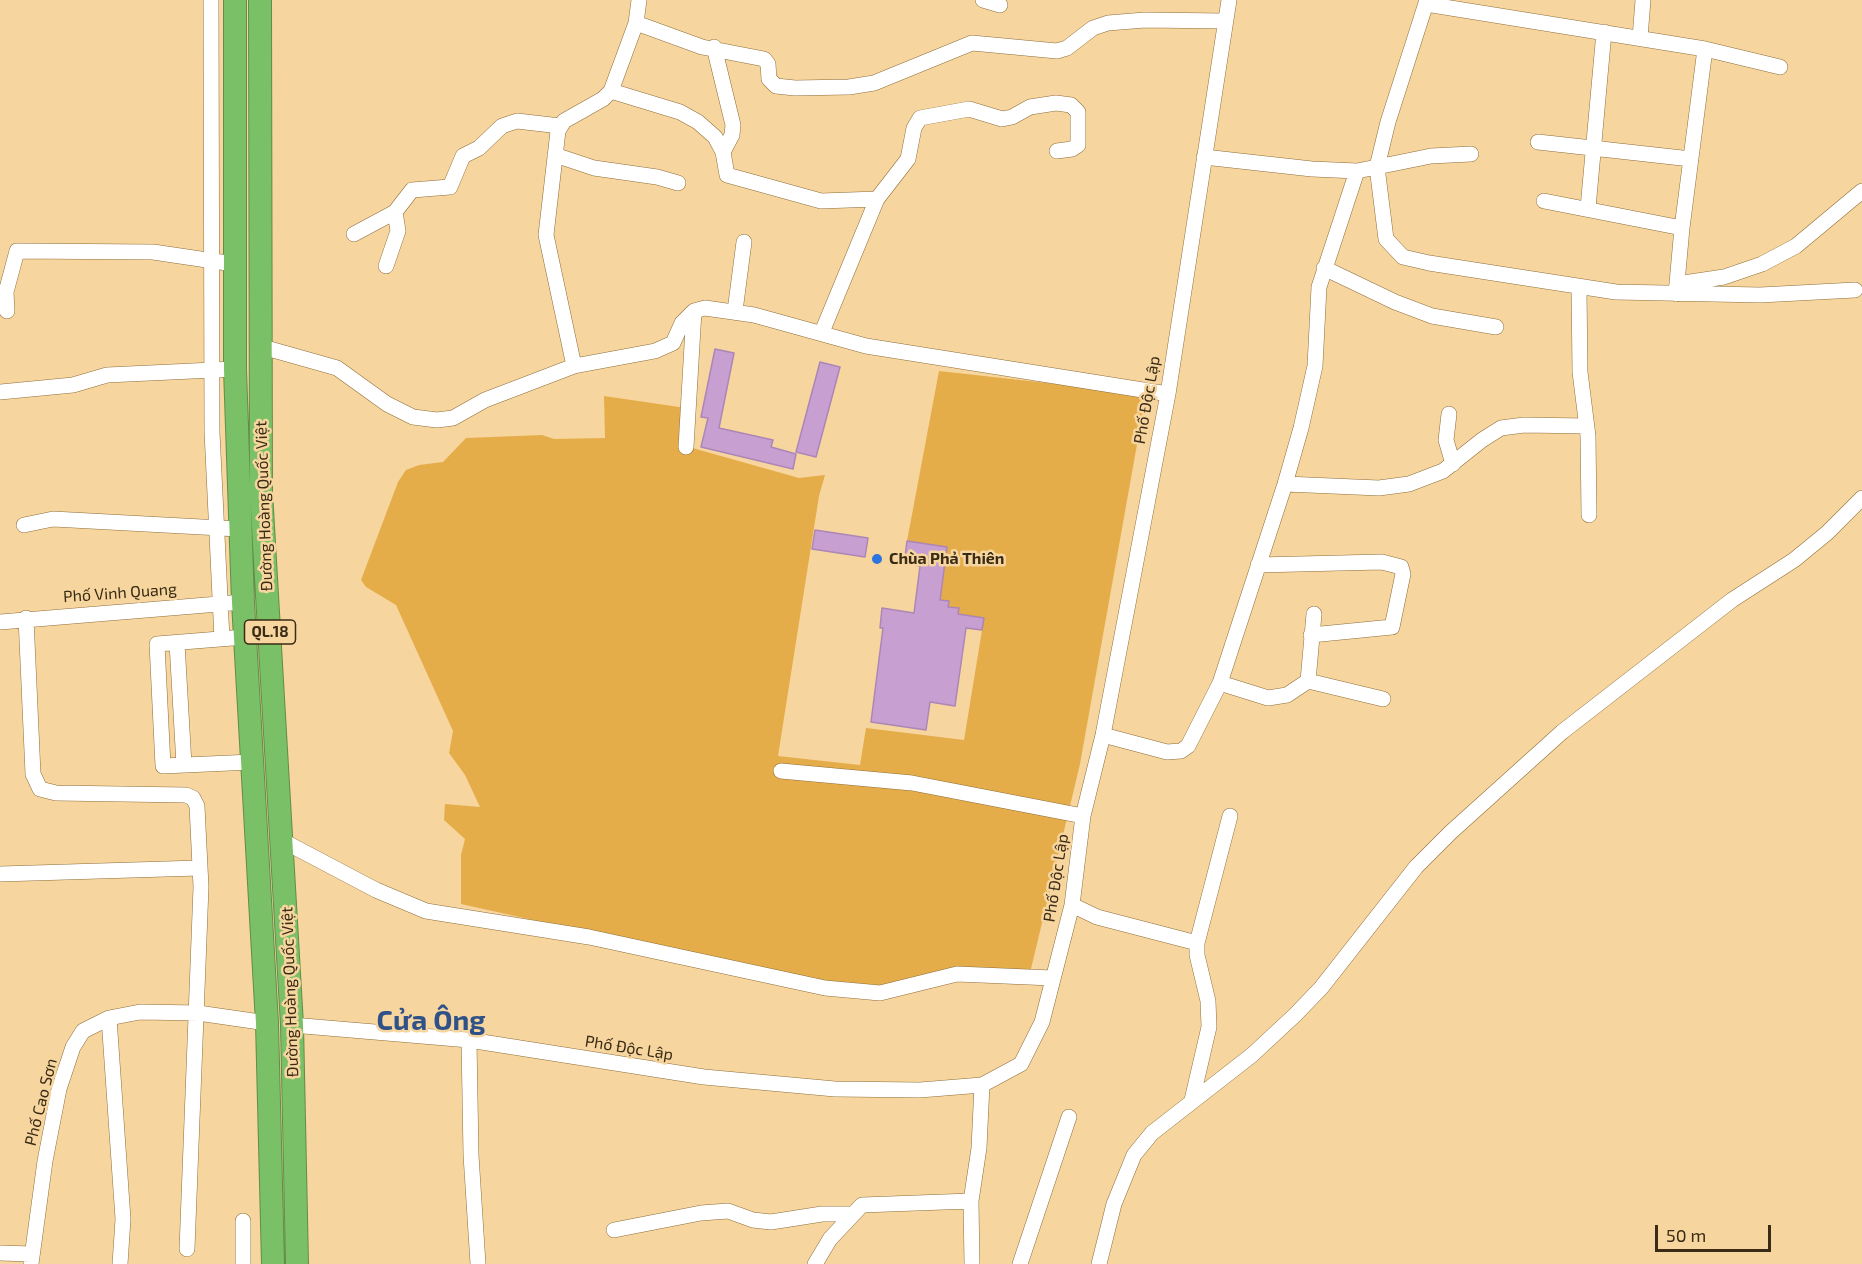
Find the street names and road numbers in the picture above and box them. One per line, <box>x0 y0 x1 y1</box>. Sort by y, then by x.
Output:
street label: Phố Độc Lập <box>1130 355 1164 445</box>
street label: Đường Hoàng Quốc Việt <box>251 421 277 591</box>
street label: Phố Vinh Quang <box>62 579 178 607</box>
road number: QL.18 <box>244 620 296 644</box>
street label: Phố Độc Lập <box>1040 833 1072 923</box>
street label: Đường Hoàng Quốc Việt <box>277 907 303 1077</box>
street label: Phố Độc Lập <box>584 1032 674 1064</box>
street label: Phố Cao Sơn <box>21 1056 61 1148</box>

